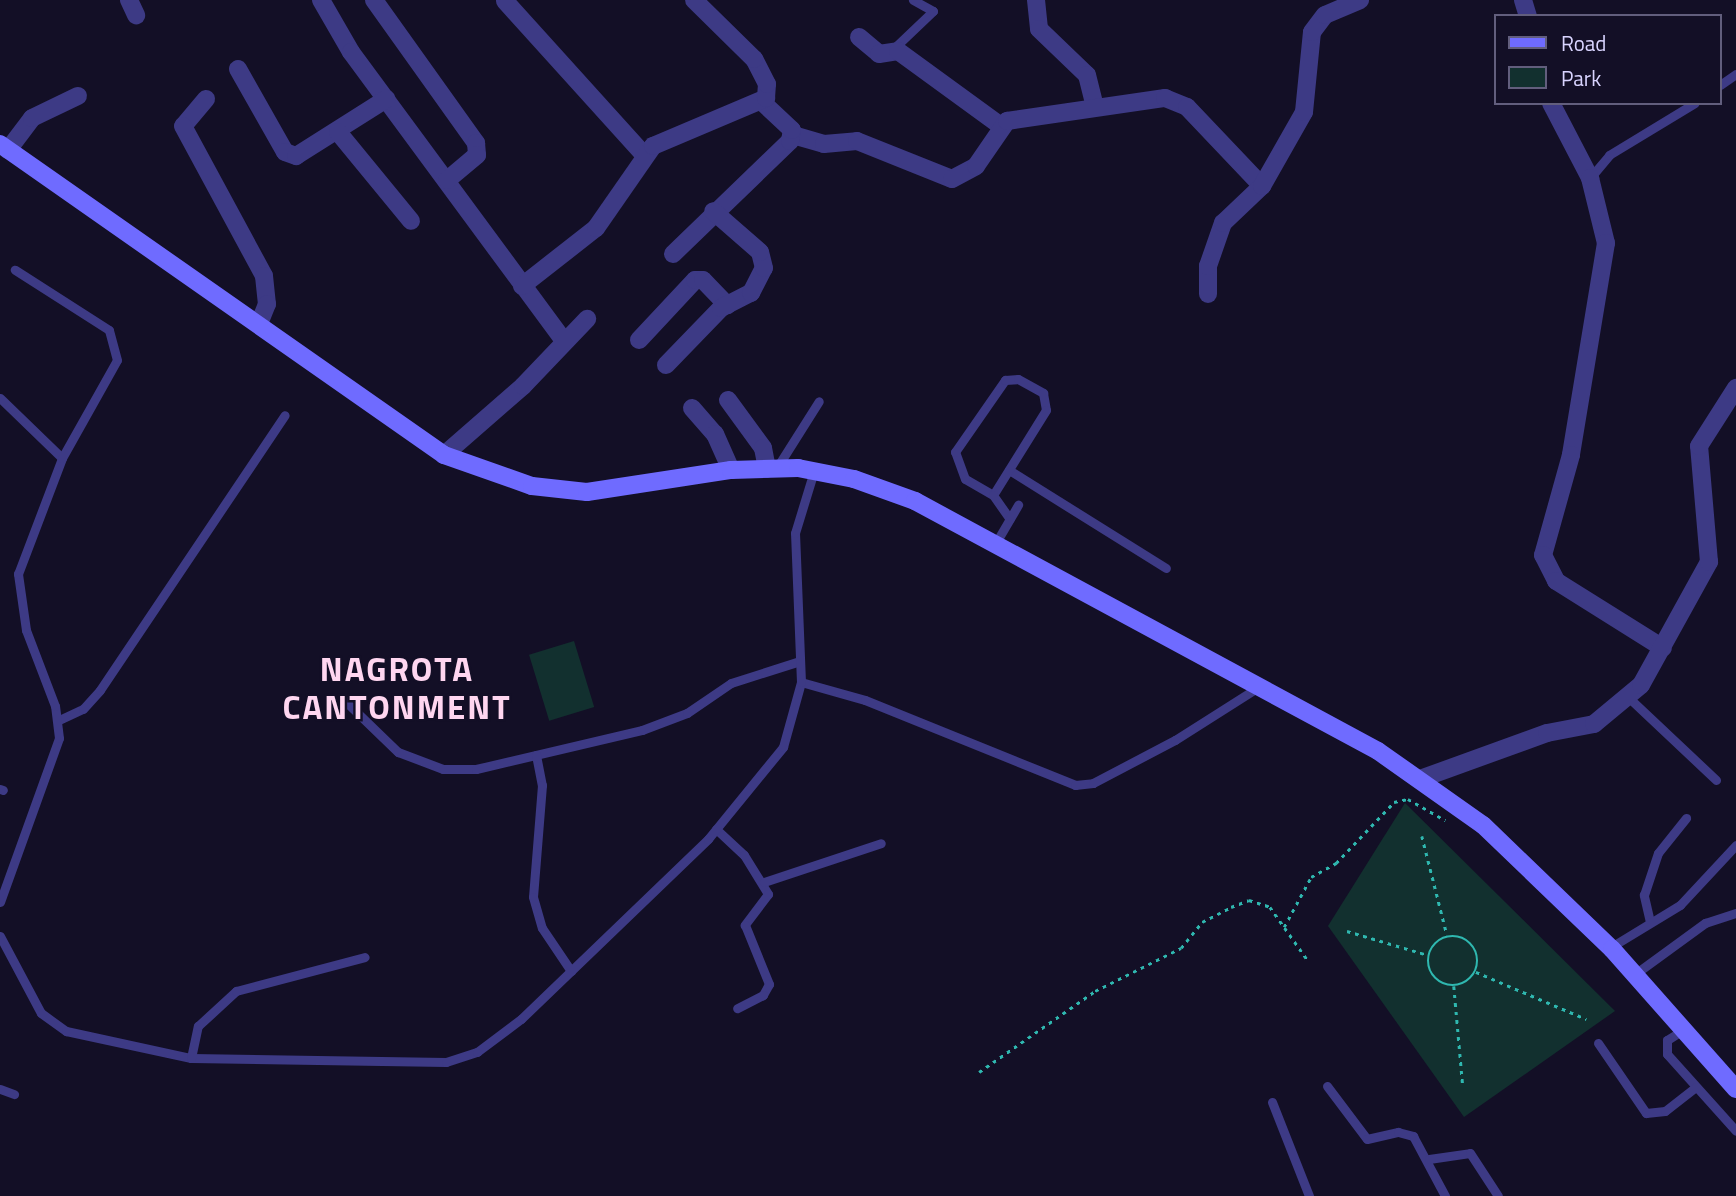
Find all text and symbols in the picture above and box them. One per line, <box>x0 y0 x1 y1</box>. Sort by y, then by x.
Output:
legend <box>1494 14 1722 105</box>
text: Road <box>1561 27 1606 59</box>
text: Park <box>1561 62 1601 94</box>
district label: NAGROTA CANTONMENT <box>284 650 510 728</box>

